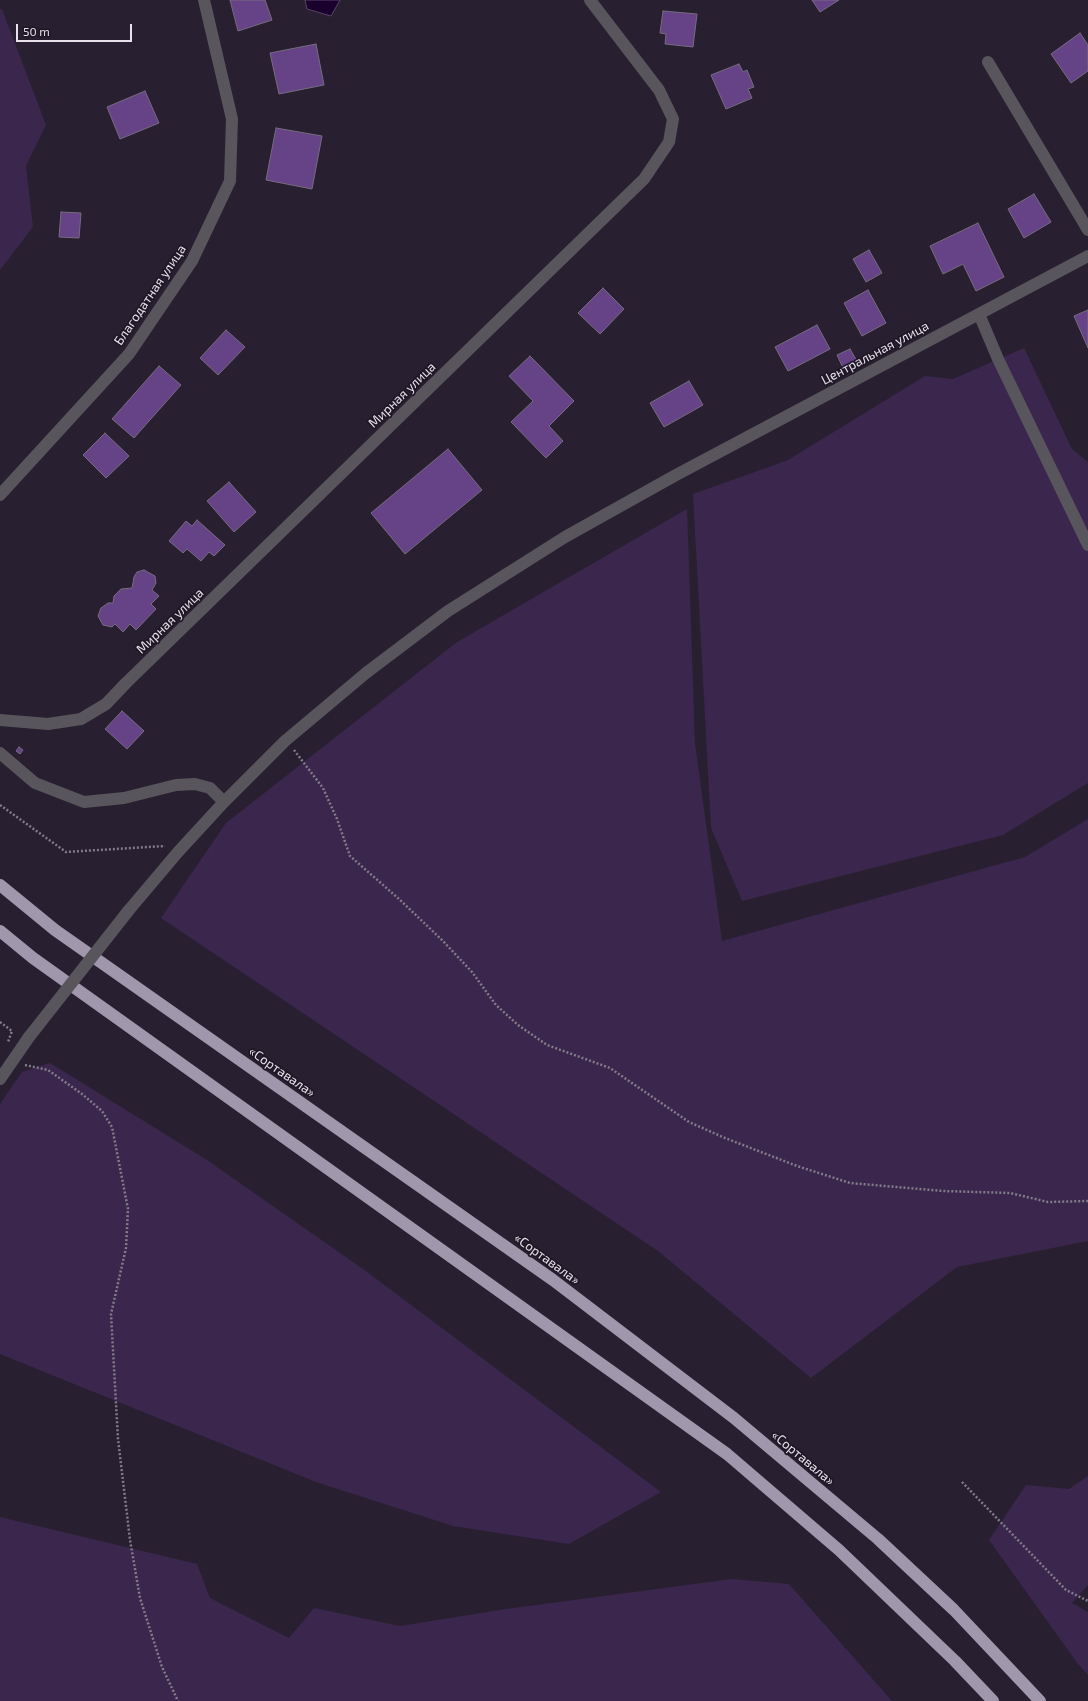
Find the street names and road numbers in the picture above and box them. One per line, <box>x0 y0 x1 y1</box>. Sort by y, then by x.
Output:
street label: Благодатная улица <box>111 242 189 348</box>
street label: Центральная улица <box>818 318 932 388</box>
street label: Мирная улица <box>365 359 439 431</box>
street label: Мирная улица <box>133 585 207 657</box>
street label: «Сортавала» <box>246 1043 318 1101</box>
street label: «Сортавала» <box>511 1230 583 1288</box>
street label: «Сортавала» <box>768 1427 838 1489</box>

